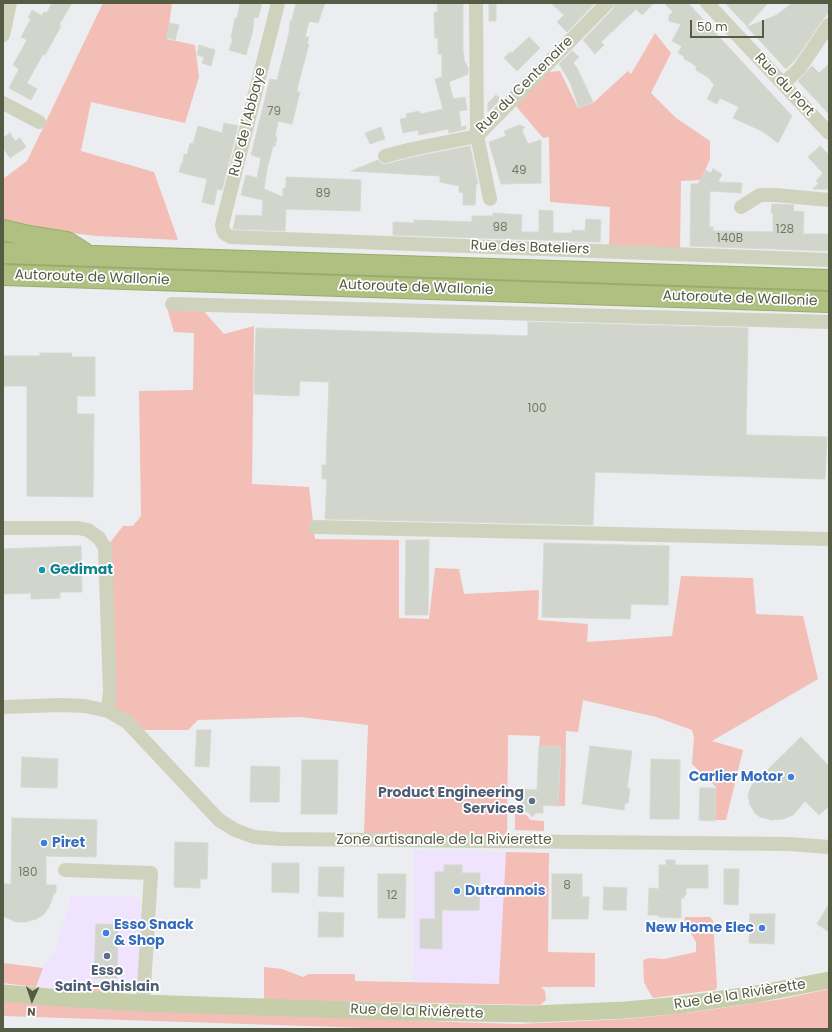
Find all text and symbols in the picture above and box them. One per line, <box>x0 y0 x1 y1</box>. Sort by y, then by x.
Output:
scale bar <box>692 12 766 38</box>
text: 50 m <box>697 18 728 35</box>
street label: Rue du Centenaire <box>473 33 577 137</box>
street label: Rue du Port <box>751 50 817 120</box>
street label: Rue de l'Abbaye <box>226 66 270 178</box>
house number: 79 <box>267 105 281 119</box>
house number: 49 <box>511 164 527 178</box>
house number: 89 <box>315 187 331 201</box>
house number: 98 <box>492 221 508 235</box>
house number: 128 <box>776 223 794 237</box>
house number: 140B <box>717 232 743 246</box>
street label: Rue des Bateliers <box>470 238 590 258</box>
street label: Autoroute de Wallonie <box>14 267 170 289</box>
street label: Autoroute de Wallonie <box>338 277 494 299</box>
street label: Autoroute de Wallonie <box>662 288 818 310</box>
house number: 100 <box>528 402 546 416</box>
place label: Gedimat <box>50 562 113 578</box>
marker: Gedimat <box>37 565 47 575</box>
place label: Carlier Motor <box>689 769 783 785</box>
marker: Carlier Motor <box>786 772 796 782</box>
place label: Product Engineering Services <box>378 785 524 818</box>
marker: Product Engineering Services <box>527 796 537 806</box>
street label: Zone artisanale de la Rivierette <box>336 832 552 848</box>
place label: Piret <box>52 835 85 851</box>
marker: Piret <box>39 838 49 848</box>
house number: 180 <box>19 866 37 880</box>
house number: 8 <box>563 879 571 893</box>
place label: Dutrannois <box>465 883 546 899</box>
marker: Dutrannois <box>452 886 462 896</box>
house number: 12 <box>387 889 397 903</box>
place label: Esso Snack & Shop <box>114 917 194 950</box>
place label: New Home Elec <box>645 920 754 936</box>
marker: New Home Elec <box>757 923 767 933</box>
marker: Esso Snack & Shop <box>101 928 111 938</box>
marker: Esso Saint-Ghislain <box>102 951 112 961</box>
place label: Esso Saint-Ghislain <box>55 963 159 996</box>
street label: Rue de la Rivièrette <box>673 976 807 1014</box>
north arrow <box>12 980 52 1020</box>
street label: Rue de la Rivièrette <box>350 1001 484 1023</box>
text: N <box>27 1004 36 1020</box>

